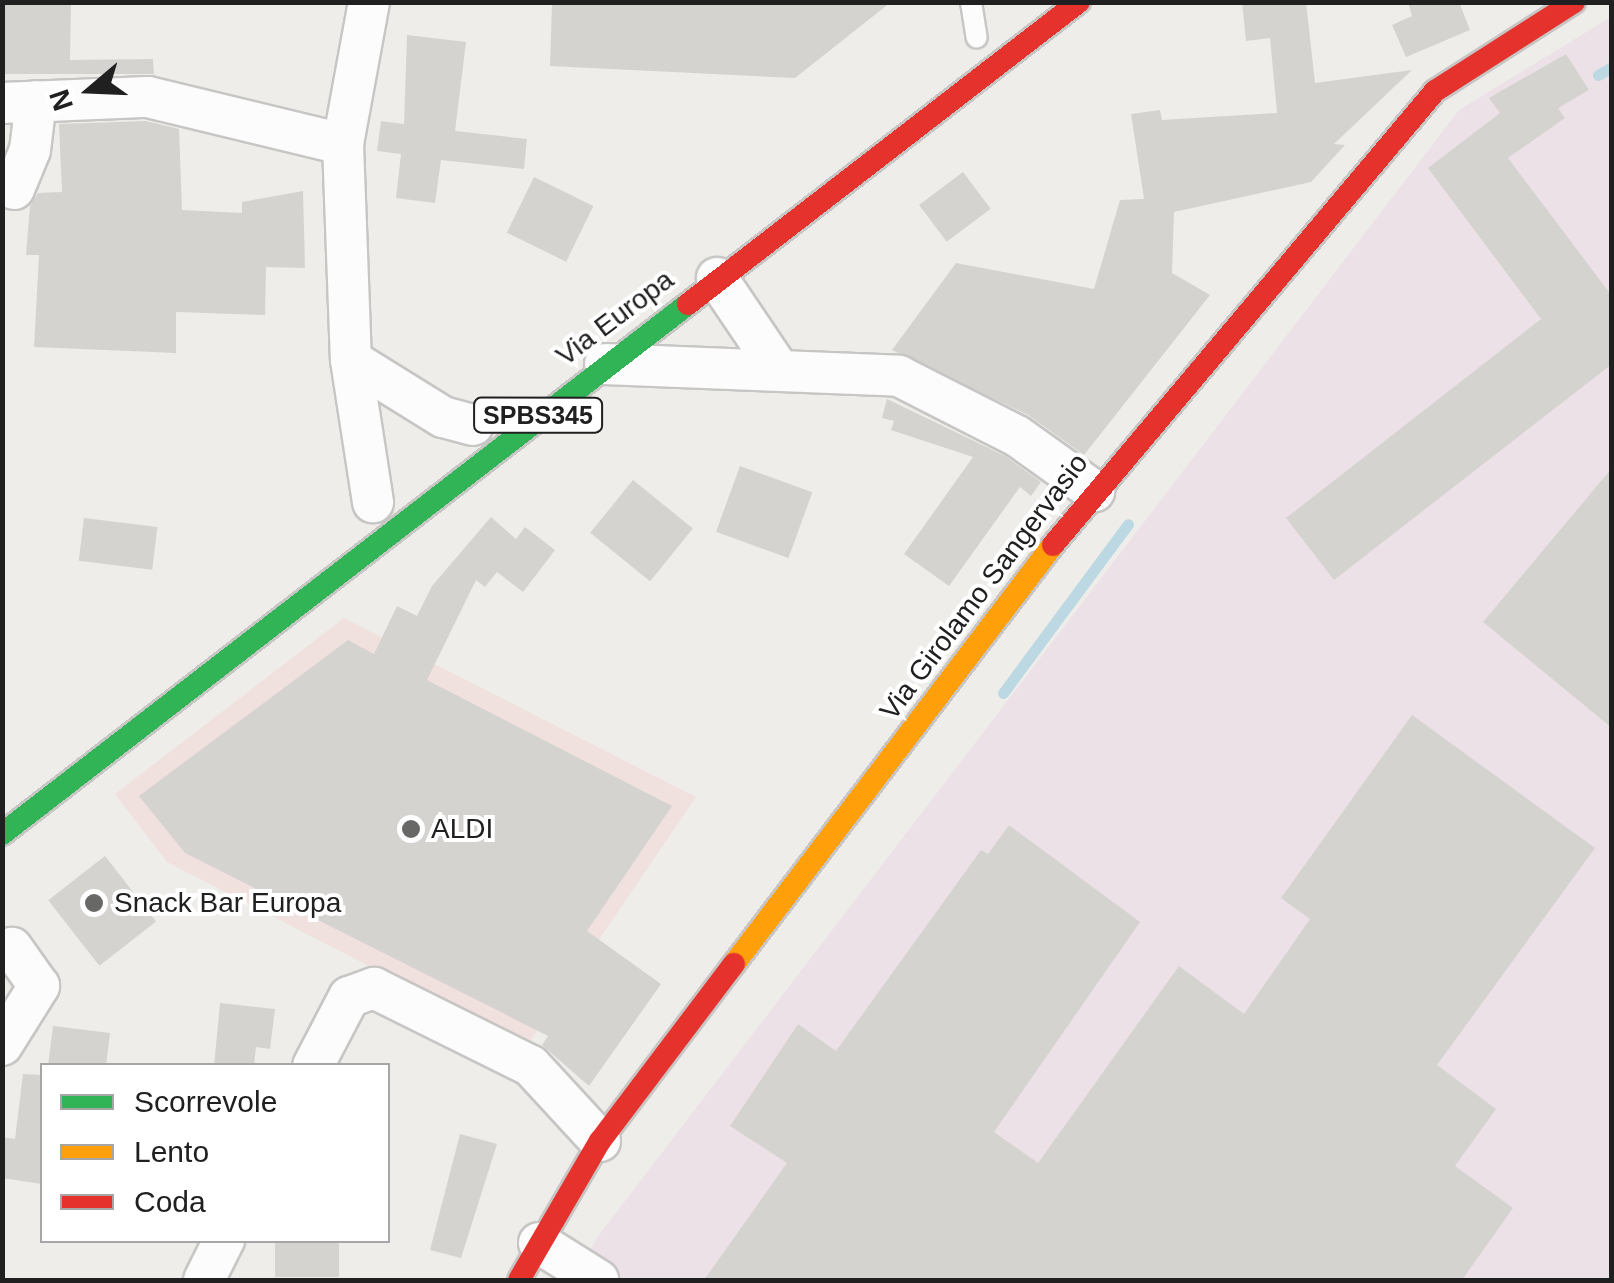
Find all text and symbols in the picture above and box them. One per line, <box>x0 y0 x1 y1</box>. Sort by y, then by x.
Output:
north arrow <box>40 40 140 140</box>
text: N <box>43 85 79 115</box>
street label: Via Europa <box>550 263 680 373</box>
road number: SPBS345 <box>473 395 603 435</box>
street label: Via Girolamo Sangervasio <box>873 447 1095 727</box>
place label: ALDI <box>431 812 493 846</box>
marker: ALDI <box>400 818 422 840</box>
place label: Snack Bar Europa <box>114 886 341 920</box>
marker: Snack Bar Europa <box>83 892 105 914</box>
legend <box>40 1063 390 1243</box>
text: Scorrevole <box>134 1085 277 1118</box>
text: Lento <box>134 1135 209 1168</box>
text: Coda <box>134 1185 206 1218</box>

